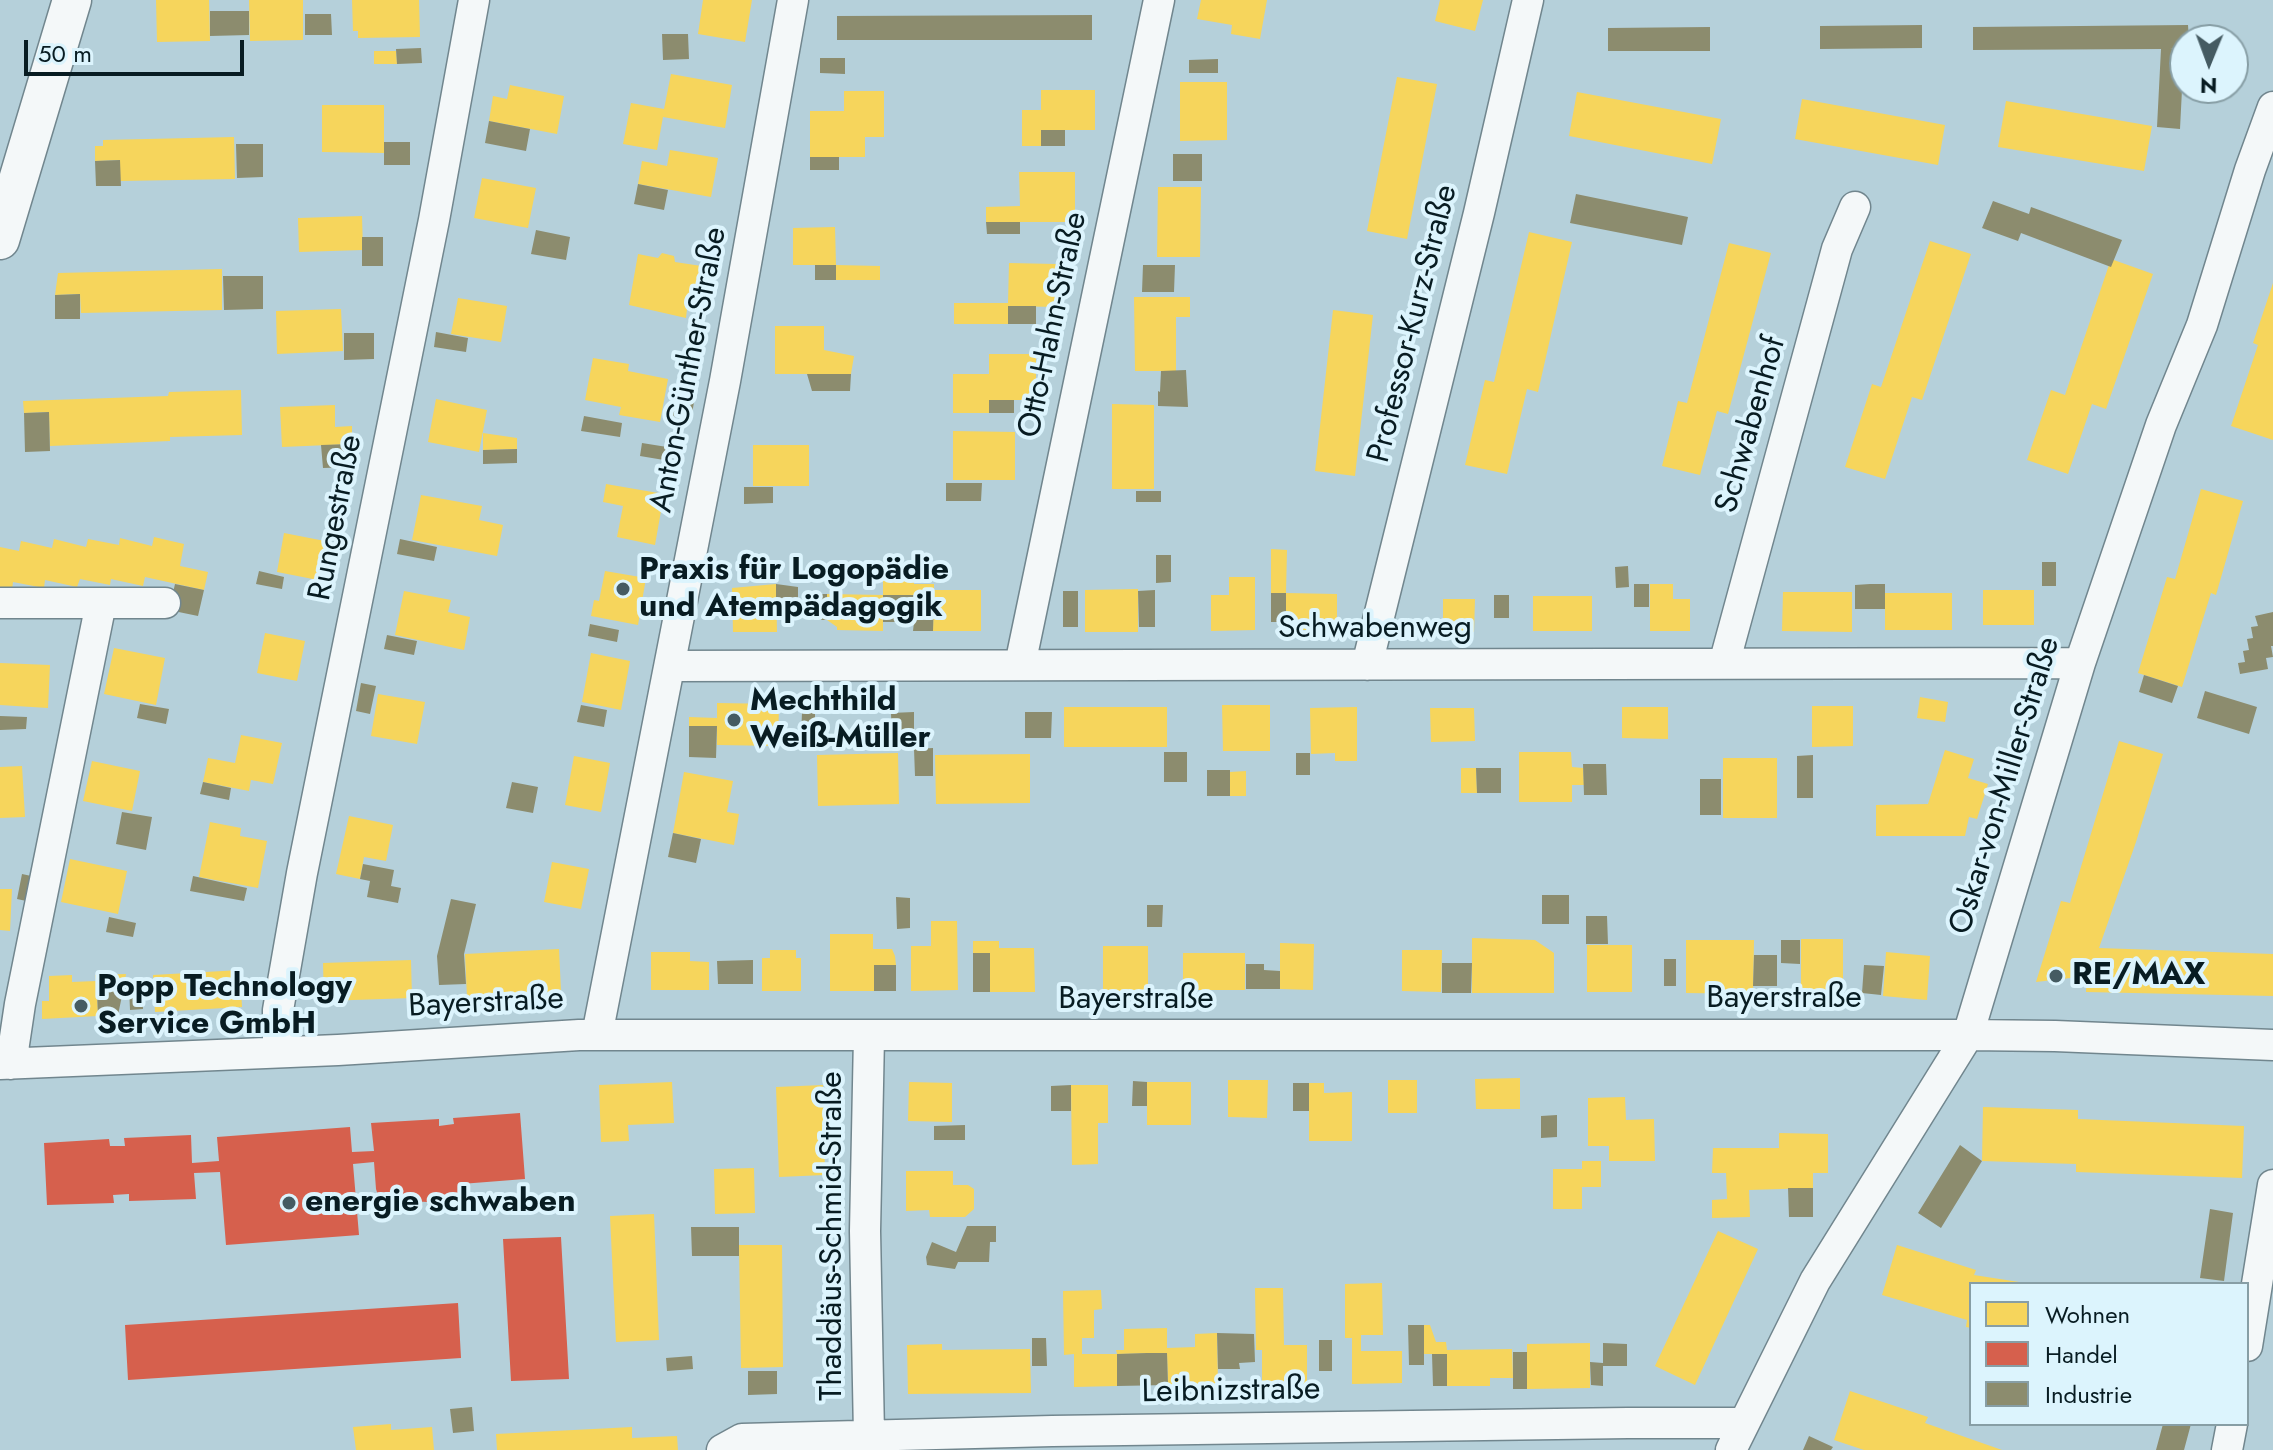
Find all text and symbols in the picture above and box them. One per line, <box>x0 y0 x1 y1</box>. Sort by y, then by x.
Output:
scale bar <box>28 24 248 74</box>
north arrow <box>2169 24 2249 104</box>
text: 50 m <box>38 36 92 71</box>
text: N <box>2200 70 2218 102</box>
street label: Professor-Kurz-Straße <box>1361 181 1467 467</box>
street label: Otto-Hahn-Straße <box>1011 209 1097 441</box>
street label: Anton-Günther-Straße <box>644 224 736 516</box>
street label: Schwabenhof <box>1709 332 1795 518</box>
street label: Rungestraße <box>302 432 372 604</box>
place label: Praxis für Logopädie und Atempädagogik <box>639 552 949 627</box>
marker: Praxis für Logopädie und Atempädagogik <box>614 580 632 598</box>
street label: Schwabenweg <box>1278 610 1472 648</box>
street label: Oskar-von-Miller-Straße <box>1942 633 2070 939</box>
place label: Mechthild Weiß-Müller <box>750 683 931 758</box>
marker: Mechthild Weiß-Müller <box>725 711 743 729</box>
place label: RE/MAX <box>2072 957 2205 995</box>
marker: RE/MAX <box>2047 967 2065 985</box>
place label: Popp Technology Service GmbH <box>97 969 352 1044</box>
street label: Bayerstraße <box>1706 980 1862 1018</box>
street label: Bayerstraße <box>407 981 565 1027</box>
street label: Bayerstraße <box>1058 981 1214 1019</box>
marker: Popp Technology Service GmbH <box>72 997 90 1015</box>
street label: Thaddäus-Schmid-Straße <box>814 1071 852 1401</box>
place label: energie schwaben <box>305 1184 576 1222</box>
marker: energie schwaben <box>280 1194 298 1212</box>
legend <box>1969 1282 2249 1426</box>
text: Wohnen <box>2045 1297 2130 1332</box>
text: Handel <box>2045 1337 2118 1372</box>
street label: Leibnizstraße <box>1141 1371 1321 1413</box>
text: Industrie <box>2045 1377 2132 1412</box>

